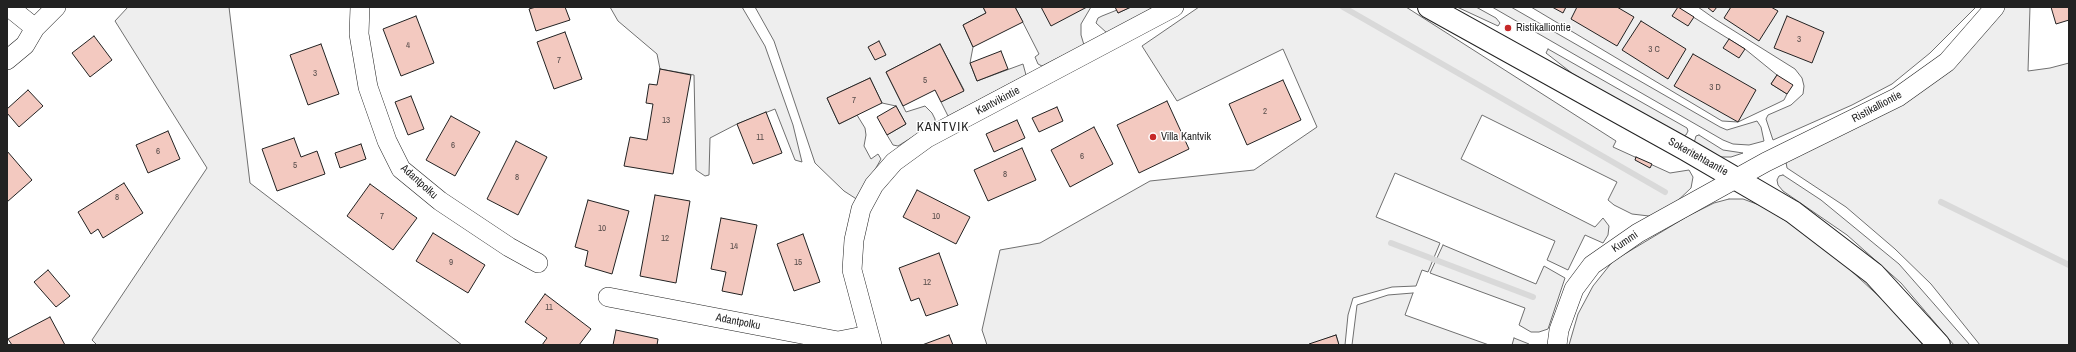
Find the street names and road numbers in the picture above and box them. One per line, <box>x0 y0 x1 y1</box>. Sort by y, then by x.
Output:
street label: Kantvikintie <box>974 84 1022 118</box>
street label: Ristikalliontie <box>1850 88 1904 126</box>
street label: Sokeritehtaantie <box>1666 135 1730 179</box>
street label: Adantpolku <box>398 162 440 202</box>
street label: Kummi <box>1609 229 1641 255</box>
street label: Adantpolku <box>715 311 761 333</box>

